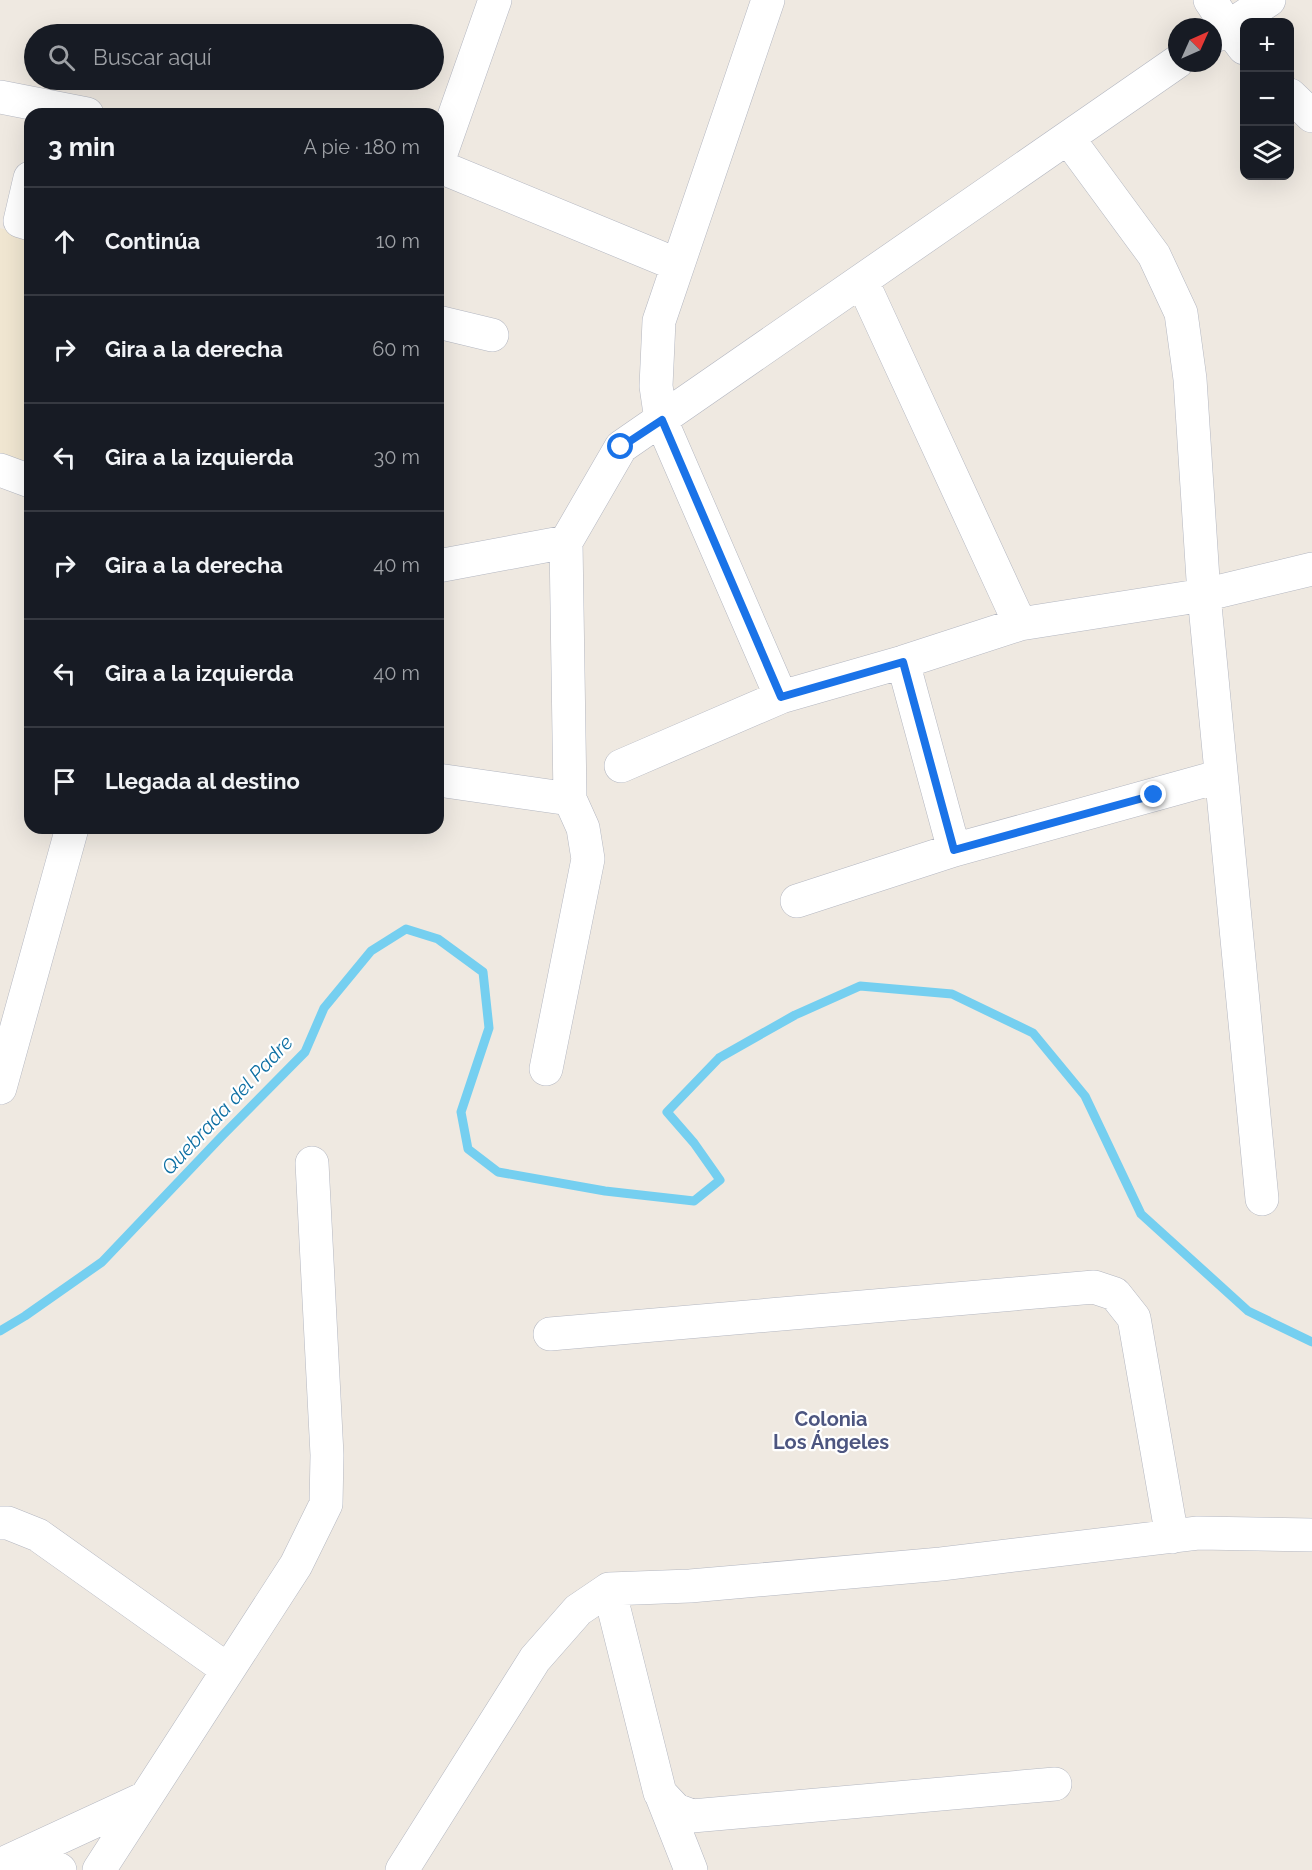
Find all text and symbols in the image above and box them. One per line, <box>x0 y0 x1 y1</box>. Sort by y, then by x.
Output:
north arrow <box>1168 18 1222 72</box>
map controls <box>1240 18 1294 180</box>
button: + <box>1240 18 1294 72</box>
search box <box>24 24 444 90</box>
icon: search <box>45 41 78 74</box>
text: Buscar aquí <box>93 44 212 70</box>
button: − <box>1240 72 1294 126</box>
button: layers <box>1240 126 1294 180</box>
text: 3 min <box>48 132 115 162</box>
text: A pie · 180 m <box>303 135 420 159</box>
icon: ahead <box>48 225 81 258</box>
text: Continúa <box>105 228 200 254</box>
text: 10 m <box>376 229 420 253</box>
icon: right <box>48 333 81 366</box>
text: Gira a la derecha <box>105 336 283 362</box>
text: 60 m <box>372 337 420 361</box>
route start <box>607 433 633 459</box>
icon: left <box>48 441 81 474</box>
text: Gira a la izquierda <box>105 444 294 470</box>
text: 30 m <box>374 445 420 469</box>
icon: right <box>48 549 81 582</box>
text: Gira a la derecha <box>105 552 283 578</box>
text: 40 m <box>373 553 420 577</box>
icon: left <box>48 657 81 690</box>
text: Gira a la izquierda <box>105 660 294 686</box>
text: 40 m <box>373 661 420 685</box>
icon: arrive <box>48 765 81 798</box>
text: Llegada al destino <box>105 768 300 794</box>
route end <box>1140 781 1166 807</box>
water label: Quebrada del Padre <box>156 1030 298 1179</box>
district label: Colonia Los Ángeles <box>773 1407 889 1454</box>

